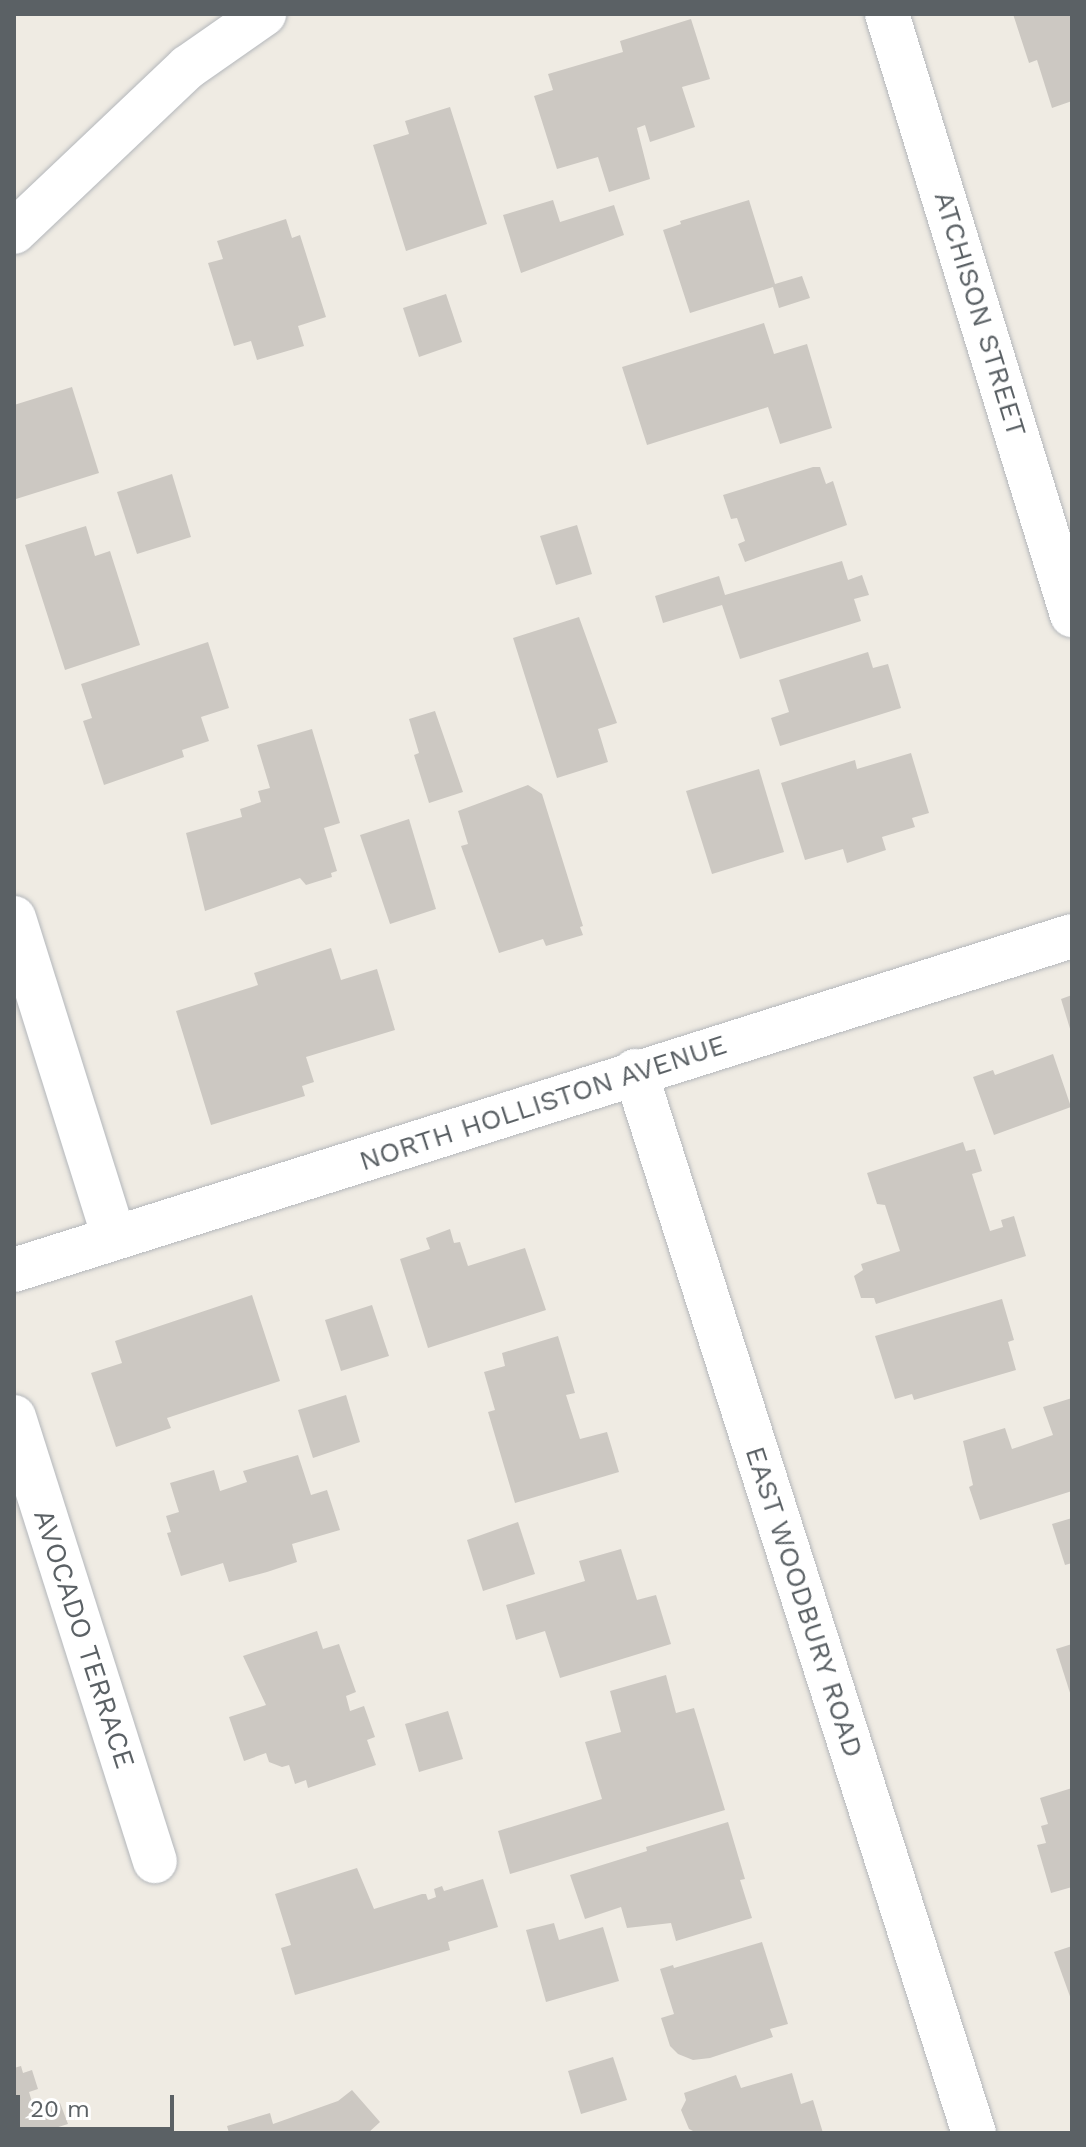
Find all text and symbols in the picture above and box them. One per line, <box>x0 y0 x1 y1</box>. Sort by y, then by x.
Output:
street label: ATCHISON STREET <box>927 187 1033 441</box>
street label: NORTH HOLLISTON AVENUE <box>355 1027 731 1179</box>
street label: EAST WOODBURY ROAD <box>737 1441 871 1763</box>
street label: AVOCADO TERRACE <box>26 1505 142 1773</box>
scale bar <box>20 2079 178 2129</box>
text: 20 m <box>30 2095 90 2123</box>

